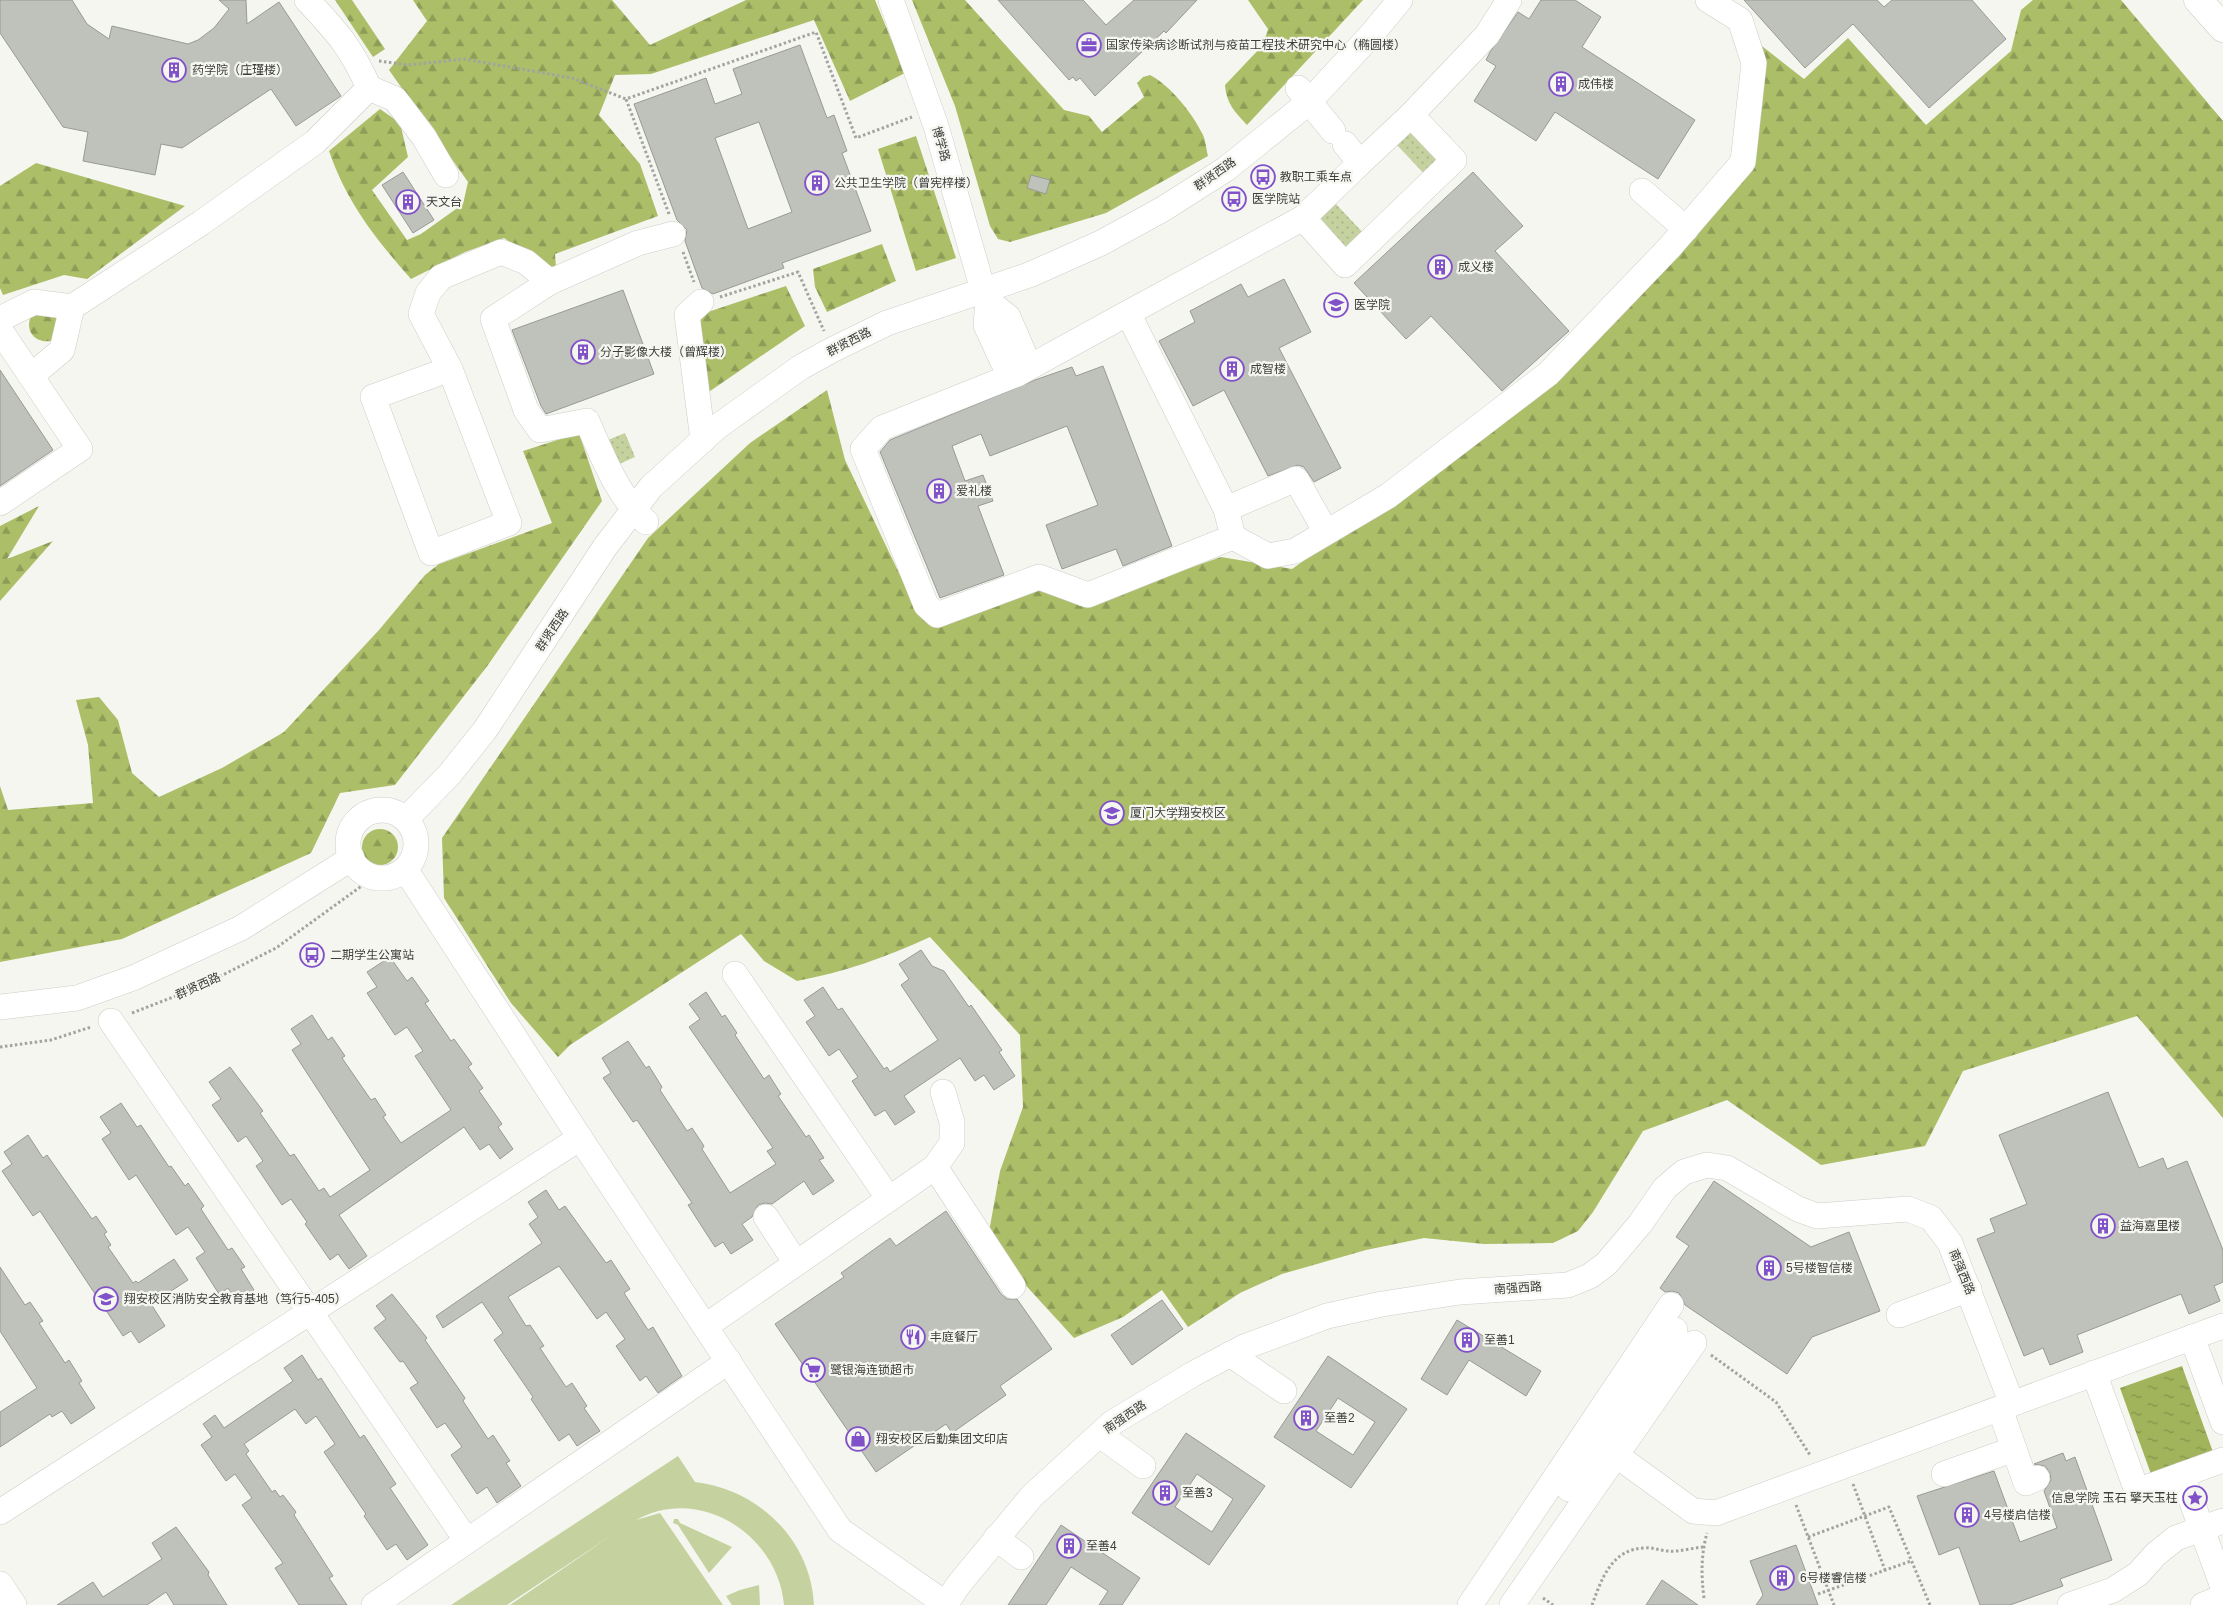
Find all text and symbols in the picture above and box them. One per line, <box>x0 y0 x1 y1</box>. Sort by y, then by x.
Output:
office icon: 国家传染病诊断试剂与疫苗工程技术研究中心（椭圆楼） <box>1076 32 1102 58</box>
place label: 国家传染病诊断试剂与疫苗工程技术研究中心（椭圆楼） <box>1106 38 1406 52</box>
building icon: 药学院（庄瑾楼） <box>161 57 187 83</box>
place label: 药学院（庄瑾楼） <box>192 63 288 77</box>
building icon: 成伟楼 <box>1548 71 1574 97</box>
place label: 成伟楼 <box>1578 77 1614 91</box>
street label: 博学路 <box>929 125 953 163</box>
street label: 群贤西路 <box>1191 154 1239 194</box>
bus stop icon: 教职工乘车点 <box>1250 164 1276 190</box>
building icon: 公共卫生学院（曾宪梓楼） <box>804 170 830 196</box>
place label: 教职工乘车点 <box>1280 170 1352 184</box>
place label: 公共卫生学院（曾宪梓楼） <box>834 176 978 190</box>
bus stop icon: 医学院站 <box>1221 186 1247 212</box>
building icon: 天文台 <box>395 189 421 215</box>
place label: 医学院站 <box>1252 192 1300 206</box>
place label: 天文台 <box>426 195 462 209</box>
building icon: 成义楼 <box>1427 254 1453 280</box>
place label: 成义楼 <box>1458 260 1494 274</box>
school or university icon: 医学院 <box>1323 292 1349 318</box>
place label: 医学院 <box>1354 298 1390 312</box>
street label: 群贤西路 <box>824 325 874 359</box>
building icon: 分子影像大楼（曾辉楼） <box>570 339 596 365</box>
place label: 分子影像大楼（曾辉楼） <box>600 345 732 359</box>
building icon: 成智楼 <box>1219 356 1245 382</box>
place label: 成智楼 <box>1250 362 1286 376</box>
building icon: 爱礼楼 <box>926 478 952 504</box>
place label: 爱礼楼 <box>956 484 992 498</box>
street label: 群贤西路 <box>533 606 571 654</box>
school or university icon: 厦门大学翔安校区 <box>1099 800 1125 826</box>
place label: 厦门大学翔安校区 <box>1130 806 1226 820</box>
bus stop icon: 二期学生公寓站 <box>299 942 325 968</box>
place label: 二期学生公寓站 <box>330 948 414 962</box>
street label: 群贤西路 <box>173 970 223 1002</box>
building icon: 益海嘉里楼 <box>2090 1213 2116 1239</box>
place label: 益海嘉里楼 <box>2120 1219 2180 1233</box>
street label: 南强西路 <box>1947 1247 1977 1297</box>
building icon: 5号楼智信楼 <box>1756 1255 1782 1281</box>
place label: 5号楼智信楼 <box>1786 1261 1853 1275</box>
street label: 南强西路 <box>1494 1279 1542 1297</box>
school or university icon: 翔安校区消防安全教育基地（笃行5-405） <box>93 1286 119 1312</box>
place label: 翔安校区消防安全教育基地（笃行5-405） <box>124 1292 347 1306</box>
restaurant icon: 丰庭餐厅 <box>900 1324 926 1350</box>
building icon: 至善1 <box>1454 1327 1480 1353</box>
place label: 丰庭餐厅 <box>930 1330 978 1344</box>
place label: 至善1 <box>1484 1333 1515 1347</box>
supermarket icon: 鹭银海连锁超市 <box>800 1357 826 1383</box>
place label: 鹭银海连锁超市 <box>830 1363 914 1377</box>
street label: 南强西路 <box>1101 1398 1149 1436</box>
building icon: 至善2 <box>1293 1405 1319 1431</box>
place label: 至善2 <box>1324 1411 1355 1425</box>
shop icon: 翔安校区后勤集团文印店 <box>845 1426 871 1452</box>
place label: 翔安校区后勤集团文印店 <box>876 1432 1008 1446</box>
building icon: 至善3 <box>1152 1480 1178 1506</box>
place icon: 信息学院 玉石 擎天玉柱 <box>2182 1485 2208 1511</box>
place label: 至善3 <box>1182 1486 1213 1500</box>
place label: 信息学院 玉石 擎天玉柱 <box>2051 1491 2178 1505</box>
building icon: 4号楼启信楼 <box>1954 1502 1980 1528</box>
place label: 4号楼启信楼 <box>1984 1508 2051 1522</box>
building icon: 至善4 <box>1056 1533 1082 1559</box>
place label: 至善4 <box>1086 1539 1117 1553</box>
building icon: 6号楼睿信楼 <box>1769 1565 1795 1591</box>
place label: 6号楼睿信楼 <box>1800 1571 1867 1585</box>

